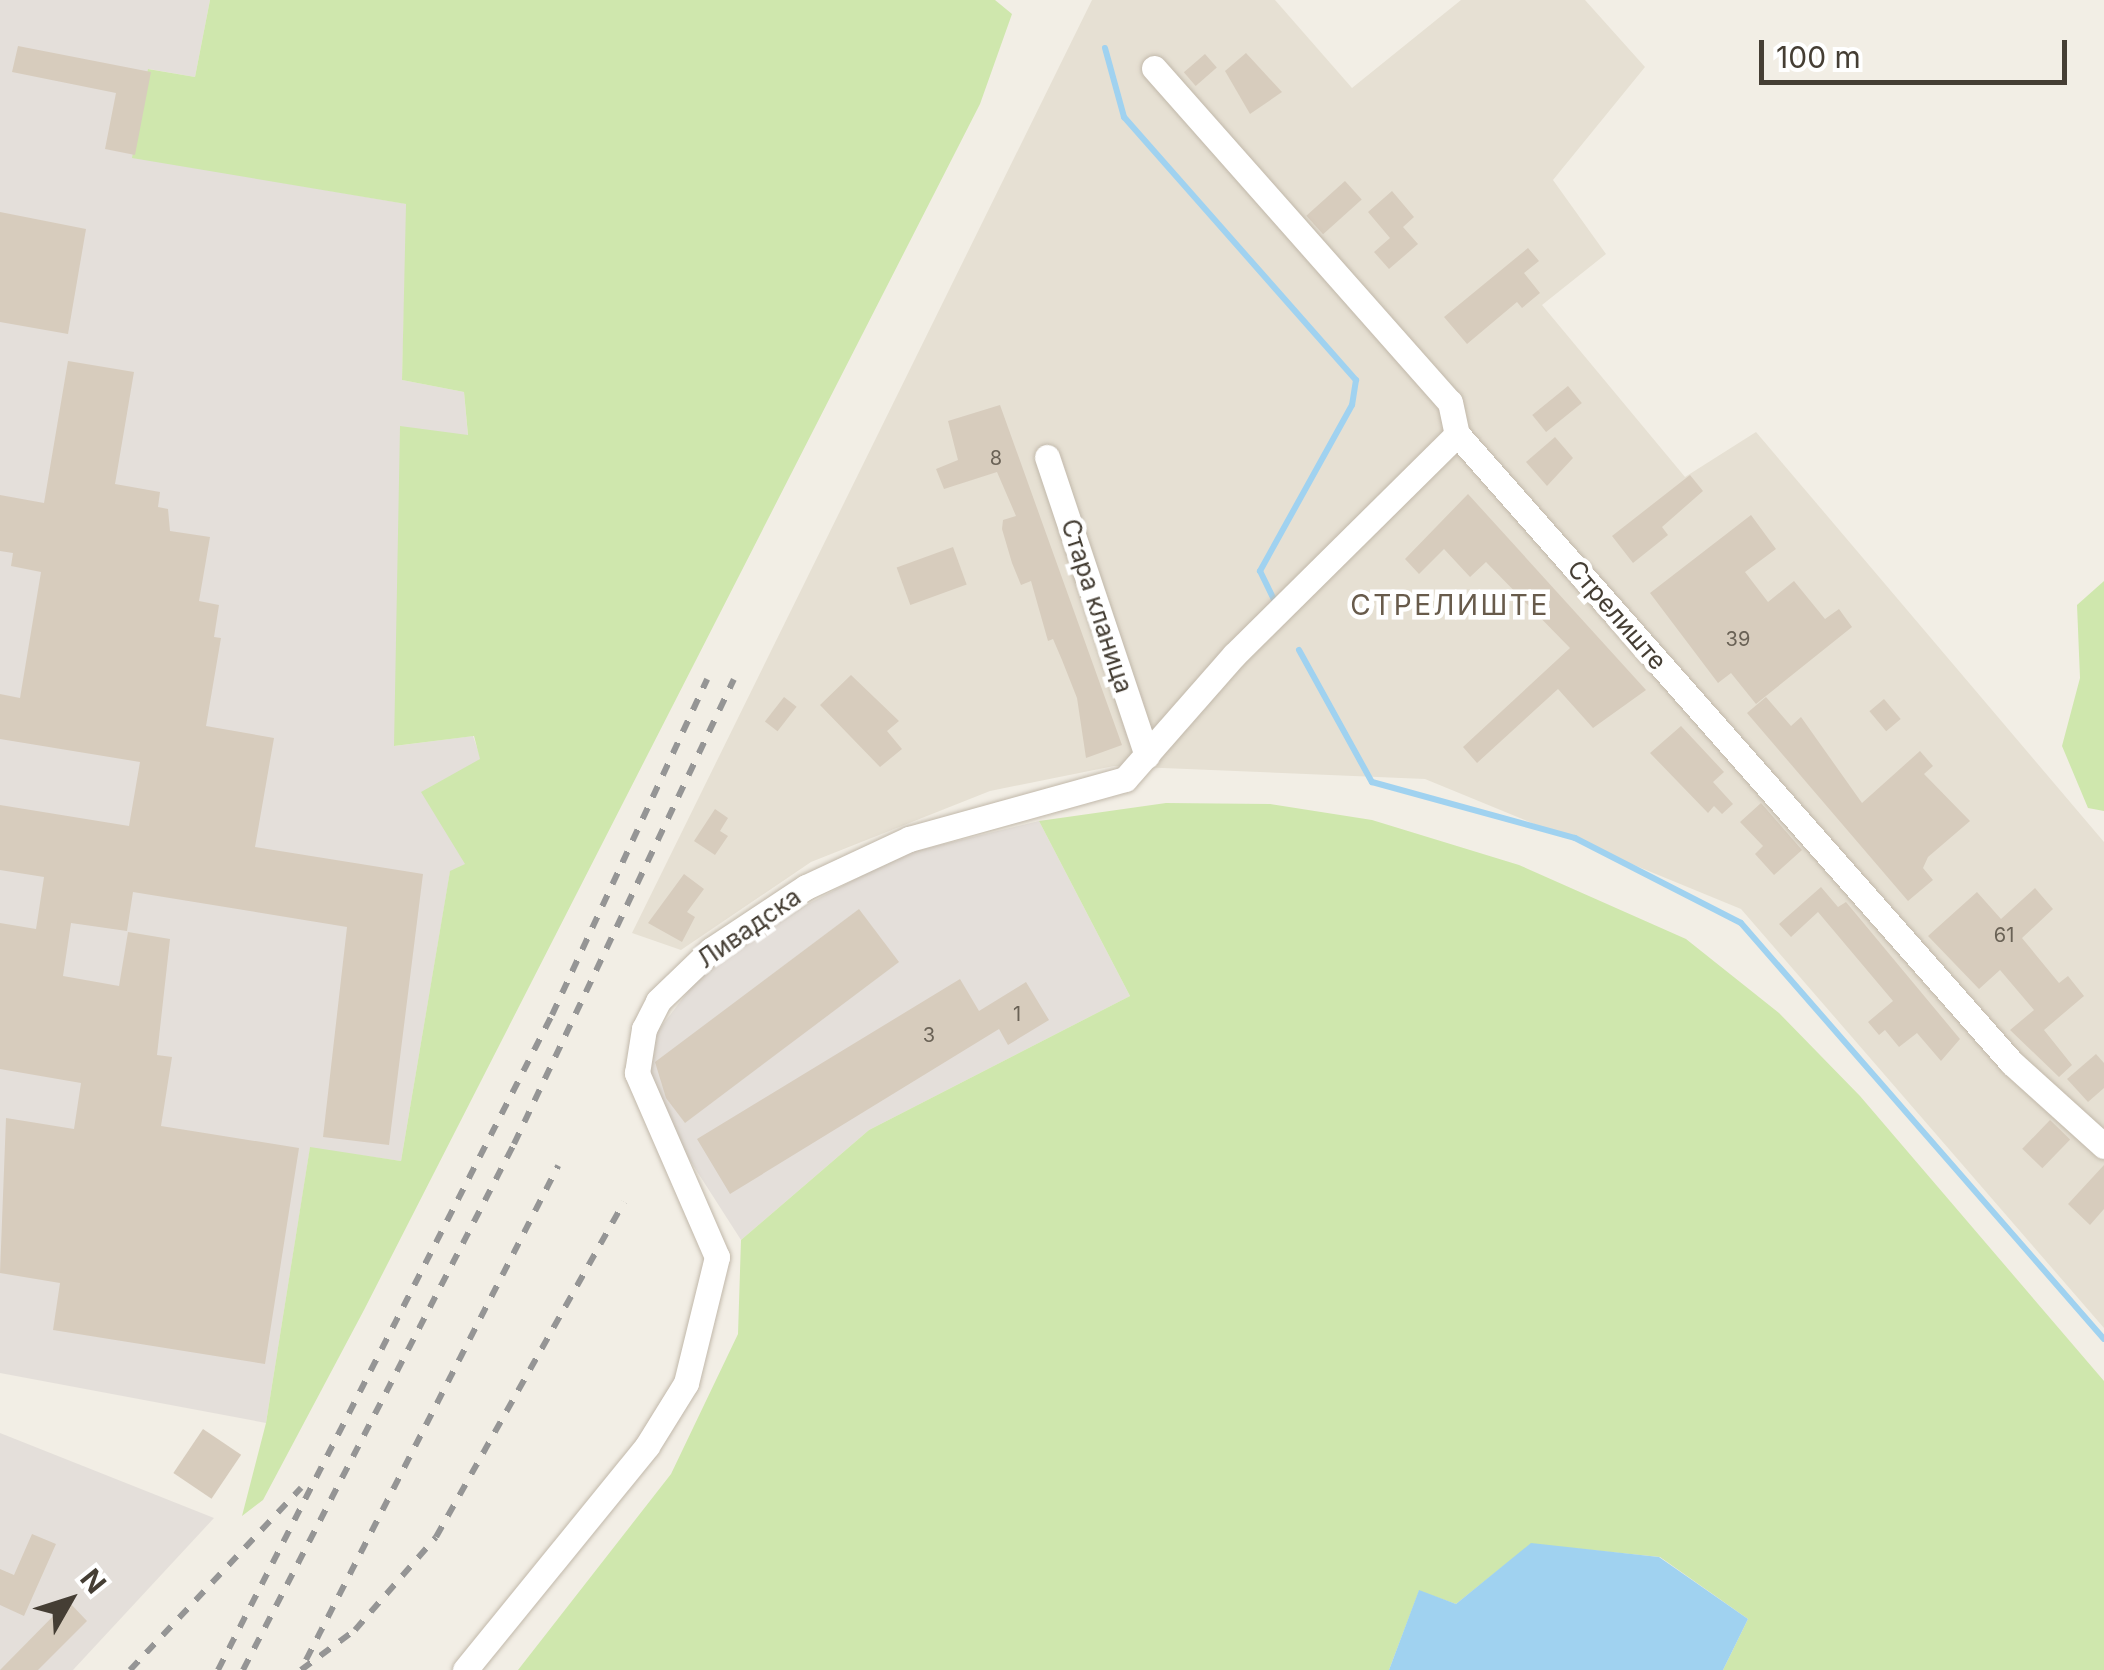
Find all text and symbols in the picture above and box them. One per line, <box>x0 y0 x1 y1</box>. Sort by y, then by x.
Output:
scale bar <box>1764 20 2072 82</box>
text: 100 m <box>1776 39 1861 75</box>
house number: 8 <box>990 446 1002 470</box>
street label: Стара кланица <box>1055 515 1139 697</box>
street label: Стрелиште <box>1561 554 1673 676</box>
district label: СТРЕЛИШТЕ <box>1350 588 1550 622</box>
house number: 39 <box>1726 627 1750 651</box>
street label: Ливадска <box>692 882 806 974</box>
house number: 61 <box>1994 923 2014 947</box>
house number: 1 <box>1013 1002 1021 1026</box>
house number: 3 <box>923 1023 935 1047</box>
north arrow <box>20 1550 120 1650</box>
text: N <box>73 1562 113 1600</box>

